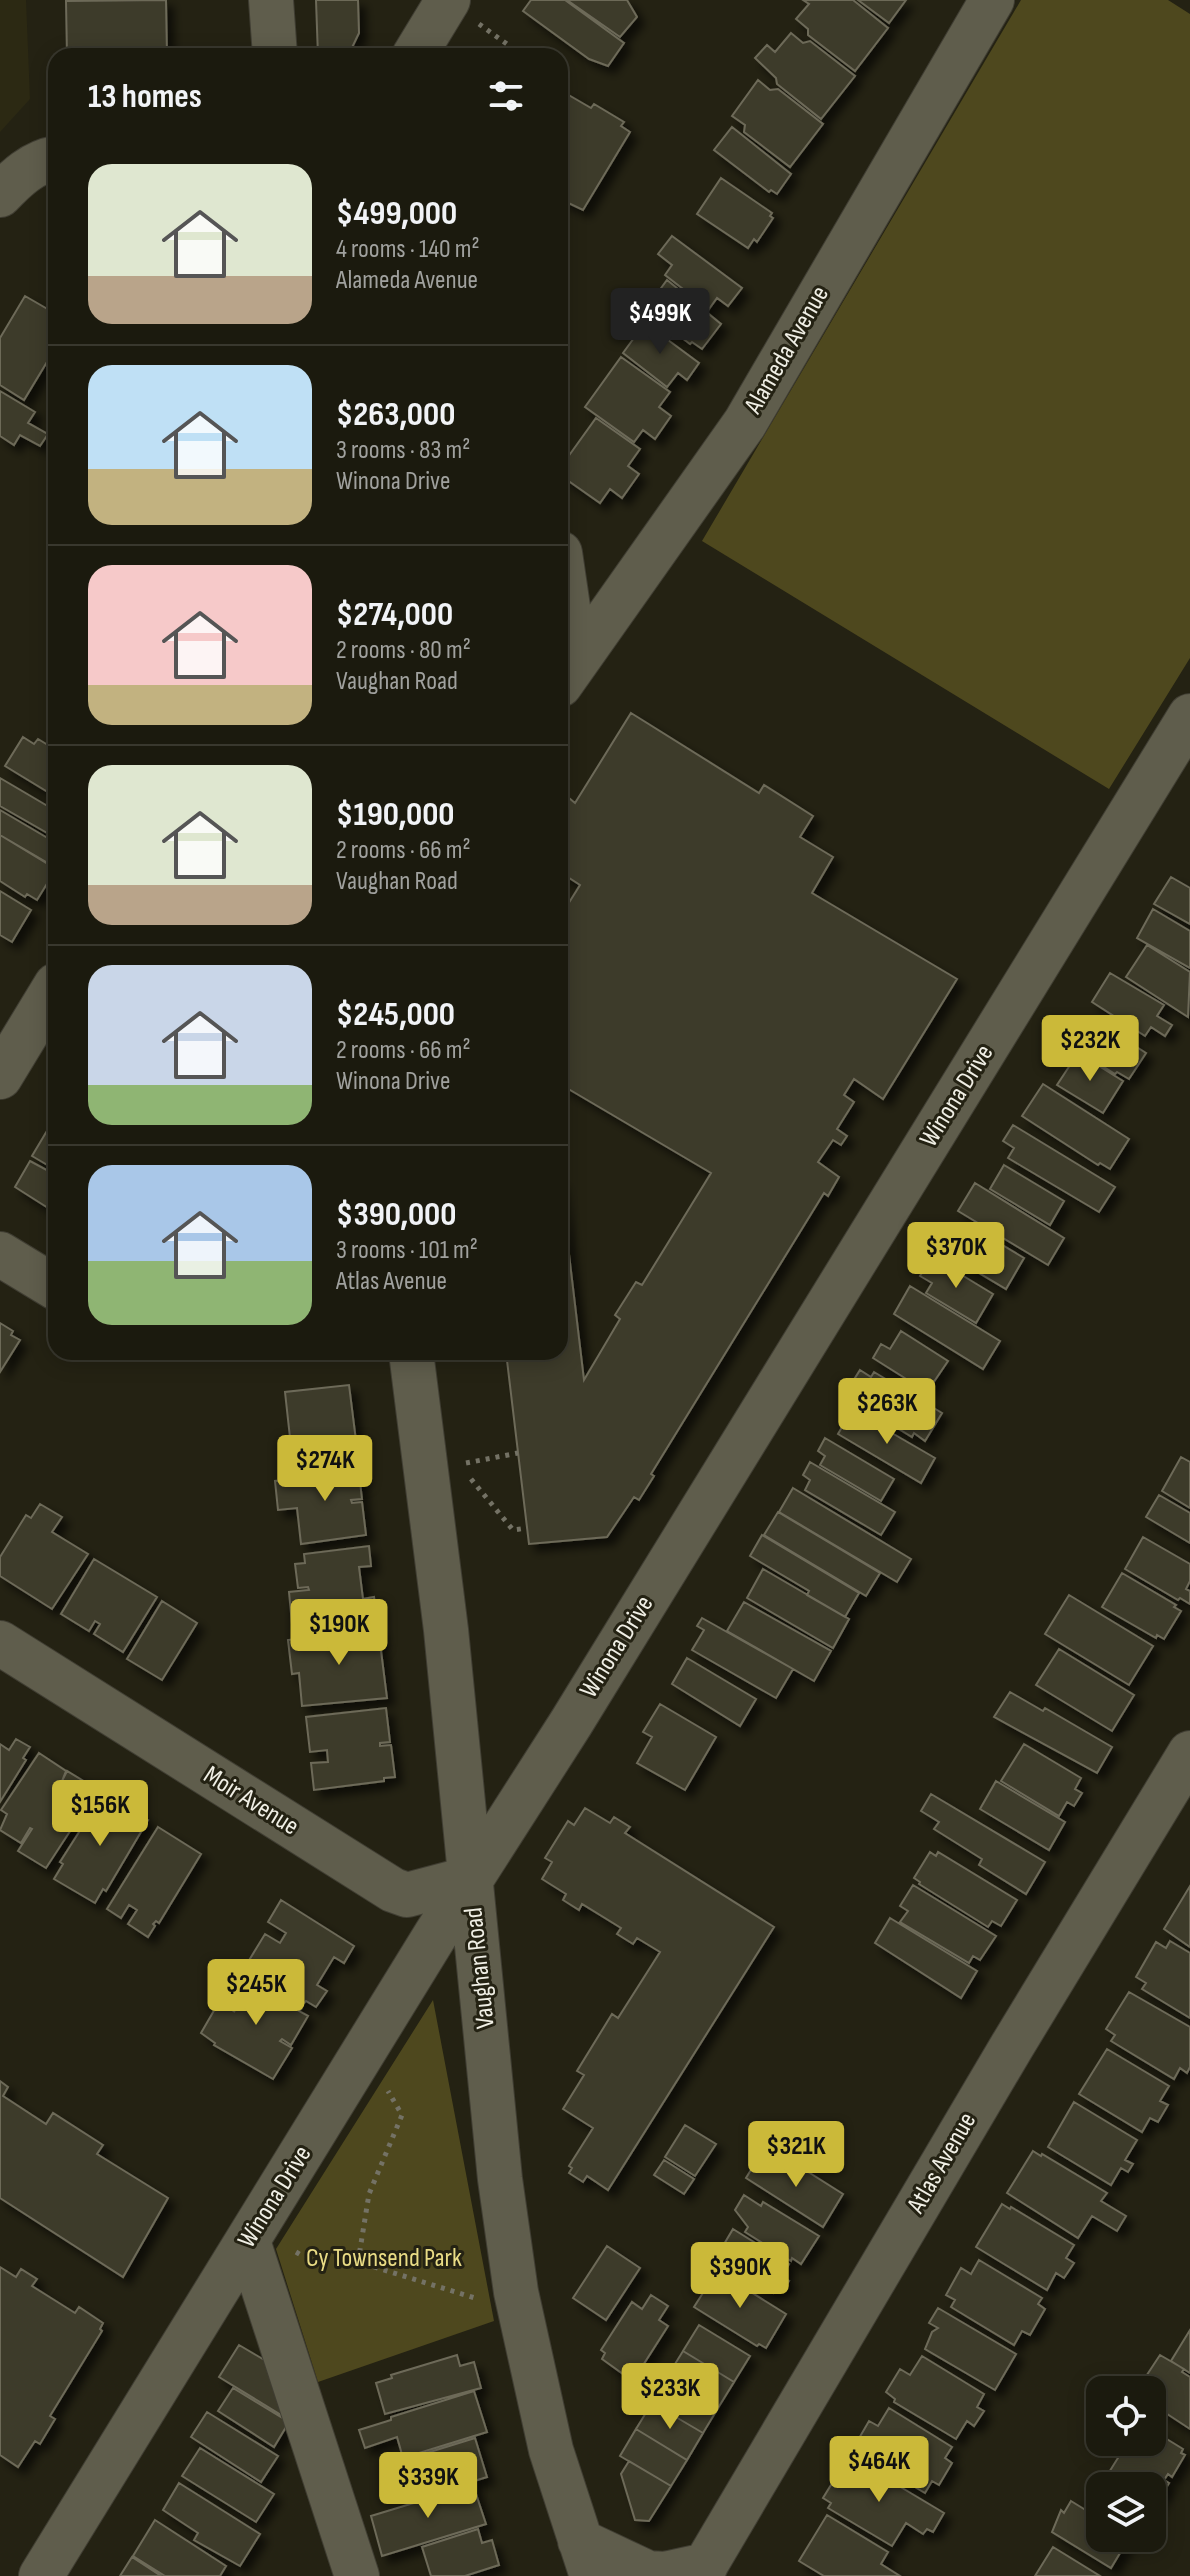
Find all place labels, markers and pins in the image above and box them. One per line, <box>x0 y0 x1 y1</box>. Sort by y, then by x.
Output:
pin: $499K <box>604 288 716 356</box>
pin: $232K <box>1034 1015 1146 1083</box>
pin: $370K <box>900 1222 1012 1290</box>
pin: $263K <box>831 1378 943 1446</box>
pin: $274K <box>269 1435 381 1503</box>
pin: $190K <box>283 1599 395 1667</box>
pin: $156K <box>44 1780 156 1848</box>
pin: $245K <box>200 1959 312 2027</box>
pin: $321K <box>740 2121 852 2189</box>
pin: $390K <box>684 2242 796 2310</box>
pin: $233K <box>614 2363 726 2431</box>
pin: $464K <box>823 2436 935 2504</box>
pin: $339K <box>372 2452 484 2520</box>

